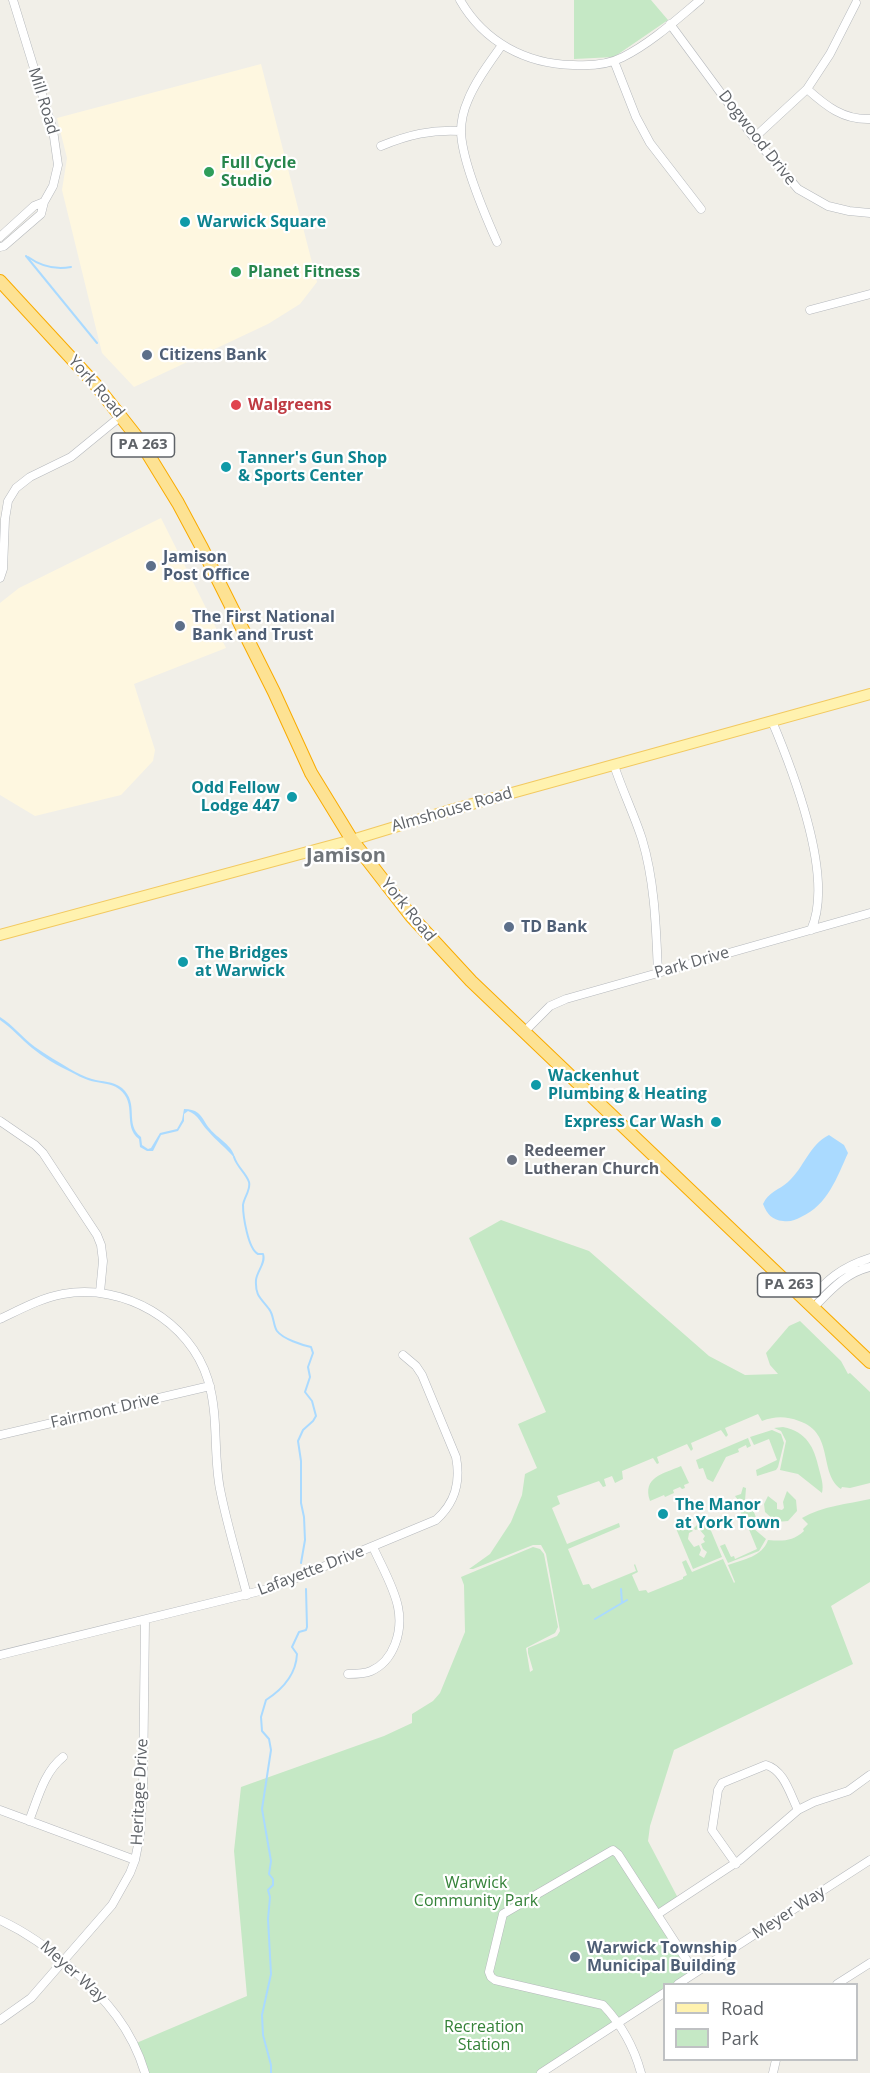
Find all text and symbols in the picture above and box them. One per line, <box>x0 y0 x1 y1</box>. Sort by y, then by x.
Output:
street label: Mill Road <box>24 65 62 137</box>
street label: Dogwood Drive <box>714 87 800 189</box>
place label: Full Cycle Studio <box>221 153 296 191</box>
marker: Full Cycle Studio <box>202 165 216 179</box>
place label: Warwick Square <box>197 212 326 232</box>
marker: Warwick Square <box>178 215 192 229</box>
place label: Planet Fitness <box>248 262 360 282</box>
marker: Planet Fitness <box>229 265 243 279</box>
place label: Citizens Bank <box>159 345 267 365</box>
marker: Citizens Bank <box>140 348 154 362</box>
street label: York Road <box>64 352 128 422</box>
place label: Walgreens <box>248 395 332 415</box>
marker: Walgreens <box>229 398 243 412</box>
road number: PA 263 <box>112 433 174 457</box>
place label: Tanner's Gun Shop & Sports Center <box>238 448 387 486</box>
marker: Tanner's Gun Shop & Sports Center <box>219 460 233 474</box>
place label: Jamison Post Office <box>163 547 250 585</box>
marker: Jamison Post Office <box>144 559 158 573</box>
place label: The First National Bank and Trust <box>192 607 335 645</box>
marker: The First National Bank and Trust <box>173 619 187 633</box>
place label: Odd Fellow Lodge 447 <box>191 778 280 816</box>
street label: Almshouse Road <box>389 784 515 836</box>
marker: Odd Fellow Lodge 447 <box>285 790 299 804</box>
district label: Jamison <box>306 844 386 868</box>
street label: York Road <box>377 874 439 946</box>
place label: TD Bank <box>521 917 587 937</box>
marker: TD Bank <box>502 920 516 934</box>
place label: The Bridges at Warwick <box>195 943 288 981</box>
street label: Park Drive <box>652 943 732 983</box>
marker: The Bridges at Warwick <box>176 955 190 969</box>
place label: Wackenhut Plumbing & Heating <box>548 1066 707 1104</box>
marker: Wackenhut Plumbing & Heating <box>529 1078 543 1092</box>
place label: Express Car Wash <box>564 1112 704 1132</box>
marker: Express Car Wash <box>709 1115 723 1129</box>
place label: Redeemer Lutheran Church <box>524 1141 659 1179</box>
marker: Redeemer Lutheran Church <box>505 1153 519 1167</box>
road number: PA 263 <box>758 1273 820 1297</box>
street label: Fairmont Drive <box>49 1389 161 1433</box>
place label: The Manor at York Town <box>675 1495 780 1533</box>
marker: The Manor at York Town <box>656 1507 670 1521</box>
street label: Lafayette Drive <box>255 1542 367 1600</box>
street label: Heritage Drive <box>128 1738 152 1846</box>
park label: Warwick Community Park <box>414 1873 538 1911</box>
street label: Meyer Way <box>749 1882 829 1944</box>
street label: Meyer Way <box>36 1937 110 2007</box>
place label: Warwick Township Municipal Building <box>587 1938 737 1976</box>
marker: Warwick Township Municipal Building <box>568 1950 582 1964</box>
legend <box>663 1983 858 2061</box>
text: Road <box>721 1996 764 2020</box>
park label: Recreation Station <box>444 2017 524 2055</box>
text: Park <box>721 2026 759 2050</box>

